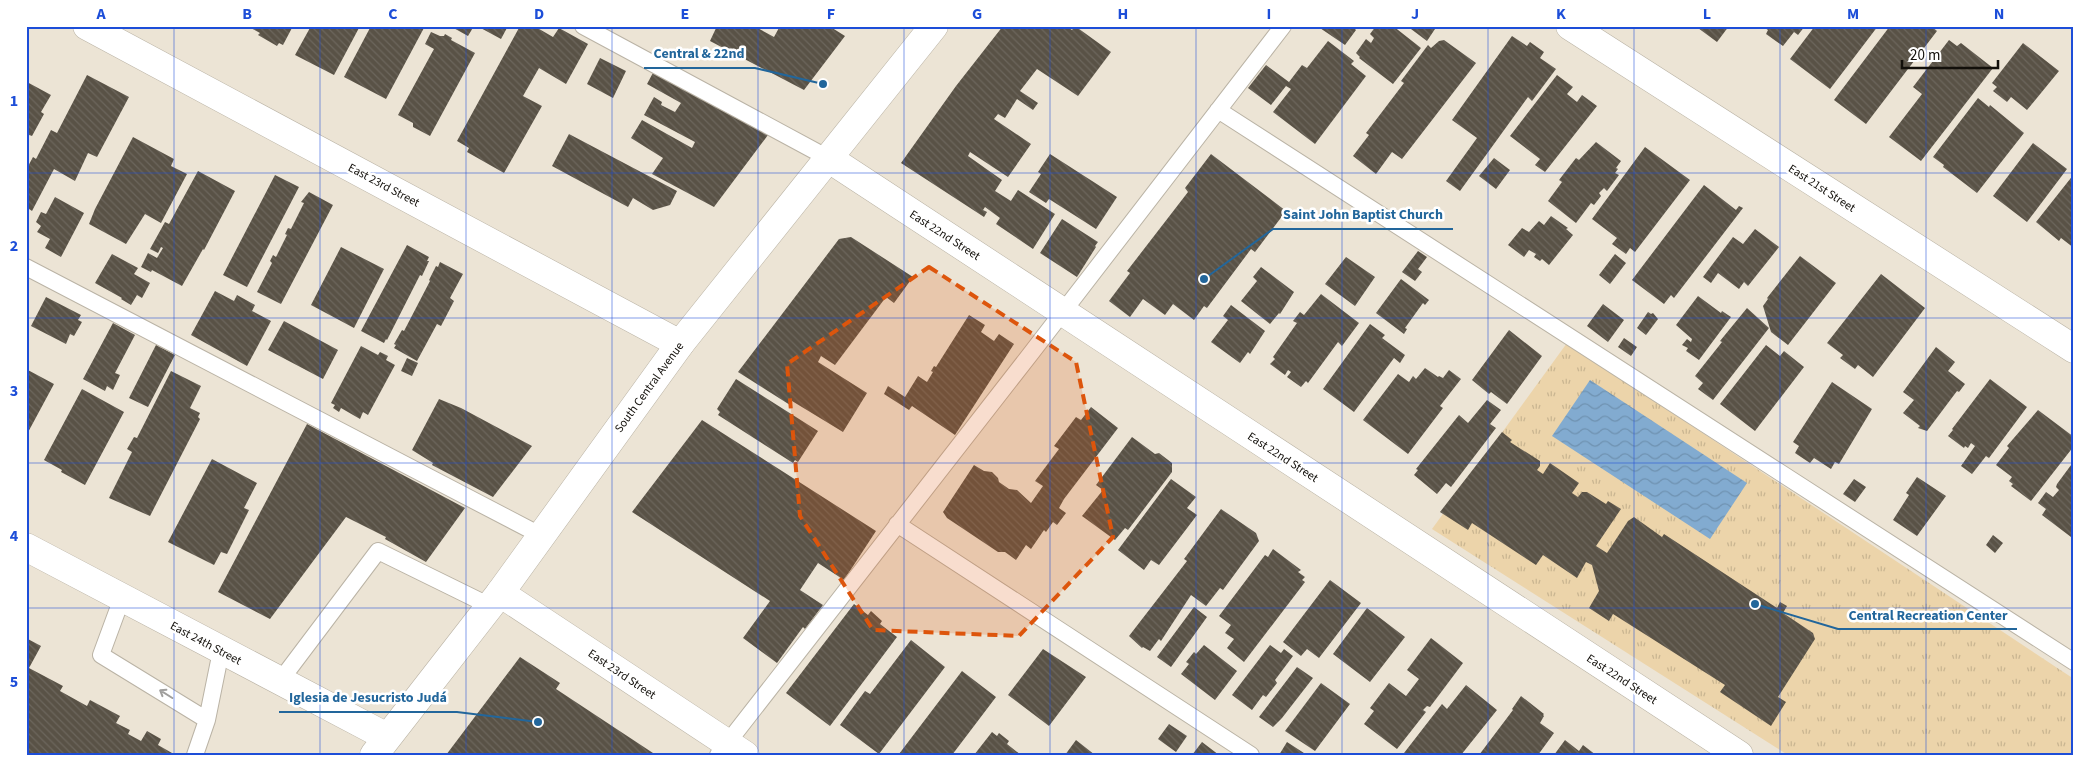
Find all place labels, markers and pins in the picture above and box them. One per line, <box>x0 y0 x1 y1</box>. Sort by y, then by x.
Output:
callout: Central & 22nd <box>644 39 755 68</box>
callout: Saint John Baptist Church <box>1273 200 1453 229</box>
callout: Central Recreation Center <box>1838 600 2017 629</box>
callout: Iglesia de Jesucristo Judá <box>279 683 457 712</box>

